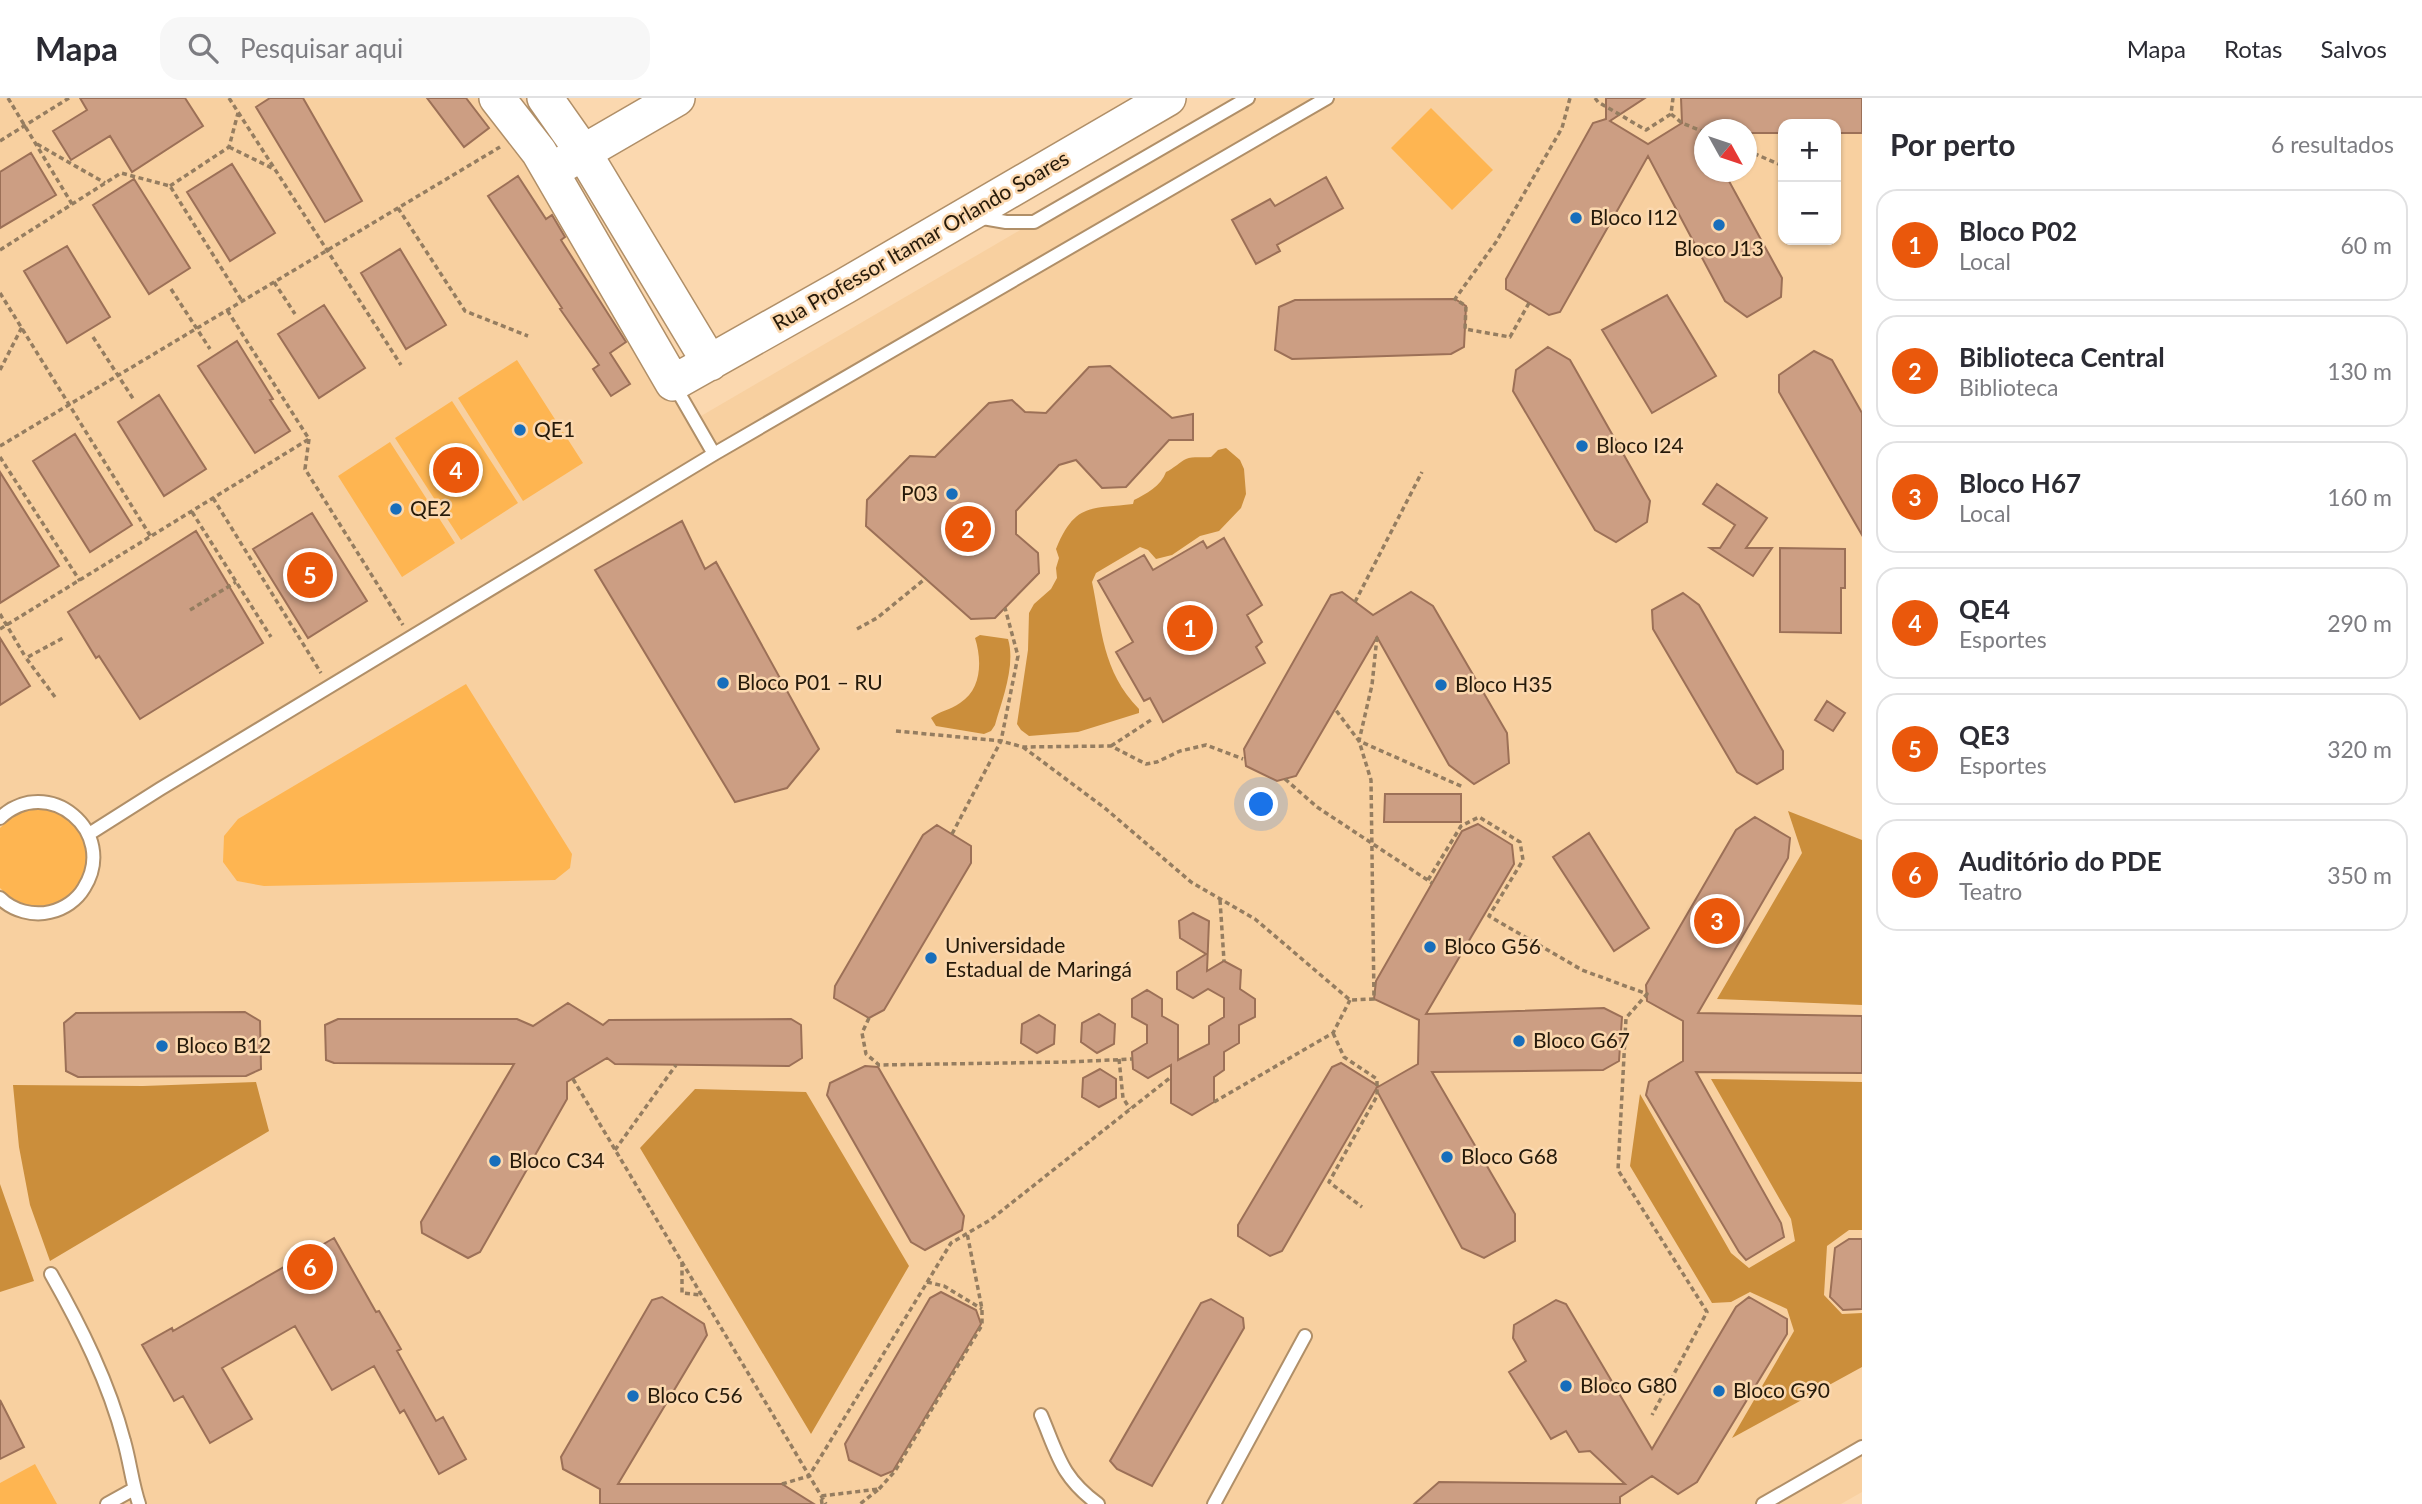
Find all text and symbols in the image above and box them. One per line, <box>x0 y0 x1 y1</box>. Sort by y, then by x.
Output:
search box <box>160 17 650 80</box>
text: Mapa <box>35 28 118 68</box>
icon: search <box>184 29 222 67</box>
text: Pesquisar aqui <box>240 32 403 64</box>
text: Mapa <box>2127 34 2186 63</box>
text: Rotas <box>2224 34 2283 63</box>
text: Salvos <box>2321 34 2387 63</box>
north arrow <box>1694 119 1757 182</box>
map controls <box>1778 119 1841 245</box>
button: + <box>1778 119 1841 182</box>
text: Por perto <box>1890 126 2015 162</box>
text: 6 resultados <box>2271 130 2394 158</box>
street label: Rua Professor Itamar Orlando Soares <box>768 144 1073 335</box>
button: − <box>1778 182 1841 245</box>
place label: Bloco I12 <box>1590 204 1678 229</box>
marker: Bloco I12 <box>1568 210 1584 226</box>
text: Bloco P02 <box>1959 215 2077 247</box>
marker: Bloco J13 <box>1711 217 1727 233</box>
text: 1 <box>1908 231 1922 259</box>
text: 60 m <box>2341 231 2392 259</box>
place label: Bloco J13 <box>1674 235 1764 260</box>
text: Local <box>1959 247 2011 275</box>
text: Biblioteca Central <box>1959 341 2165 373</box>
text: 2 <box>1908 357 1922 385</box>
text: 130 m <box>2327 357 2392 385</box>
text: Biblioteca <box>1959 373 2059 401</box>
place label: QE1 <box>534 416 575 441</box>
marker: QE1 <box>512 422 528 438</box>
place label: Bloco I24 <box>1596 432 1684 457</box>
marker: Bloco I24 <box>1574 438 1590 454</box>
pin: 4 <box>433 444 479 496</box>
text: Bloco H67 <box>1959 467 2081 499</box>
place label: P03 <box>901 480 938 505</box>
text: 3 <box>1908 483 1922 511</box>
text: 160 m <box>2327 483 2392 511</box>
marker: P03 <box>944 486 960 502</box>
place label: QE2 <box>410 495 451 520</box>
text: Local <box>1959 499 2011 527</box>
marker: QE2 <box>388 501 404 517</box>
pin: 2 <box>945 503 991 555</box>
pin: 5 <box>287 549 333 601</box>
text: QE4 <box>1959 593 2010 625</box>
pin: 1 <box>1167 602 1213 654</box>
text: 4 <box>1908 609 1922 637</box>
text: 290 m <box>2327 609 2392 637</box>
text: Esportes <box>1959 625 2047 653</box>
place label: Bloco P01 – RU <box>737 669 883 694</box>
place label: Bloco H35 <box>1455 671 1553 696</box>
marker: Bloco P01 – RU <box>715 675 731 691</box>
marker: Bloco H35 <box>1433 677 1449 693</box>
text: QE3 <box>1959 719 2010 751</box>
text: 5 <box>1908 735 1922 763</box>
text: 320 m <box>2327 735 2392 763</box>
text: Esportes <box>1959 751 2047 779</box>
your location <box>1244 787 1278 821</box>
text: Auditório do PDE <box>1959 845 2162 877</box>
text: 6 <box>1908 861 1922 889</box>
text: 350 m <box>2327 861 2392 889</box>
text: Teatro <box>1959 877 2022 905</box>
pin: 3 <box>1694 895 1740 947</box>
place label: Universidade Estadual de Maringá <box>945 932 1132 981</box>
place label: Bloco G56 <box>1444 933 1541 958</box>
marker: Bloco G56 <box>1422 939 1438 955</box>
marker: Universidade Estadual de Maringá <box>923 950 939 966</box>
place label: Bloco G67 <box>1533 1027 1630 1052</box>
place label: Bloco B12 <box>176 1032 271 1057</box>
marker: Bloco G67 <box>1511 1033 1527 1049</box>
marker: Bloco B12 <box>154 1038 170 1054</box>
place label: Bloco G68 <box>1461 1143 1558 1168</box>
place label: Bloco C34 <box>509 1147 605 1172</box>
marker: Bloco G68 <box>1439 1149 1455 1165</box>
marker: Bloco C34 <box>487 1153 503 1169</box>
pin: 6 <box>287 1241 333 1293</box>
place label: Bloco G80 <box>1580 1372 1677 1397</box>
place label: Bloco G90 <box>1733 1377 1830 1402</box>
marker: Bloco G80 <box>1558 1378 1574 1394</box>
place label: Bloco C56 <box>647 1382 743 1407</box>
marker: Bloco G90 <box>1711 1383 1727 1399</box>
marker: Bloco C56 <box>625 1388 641 1404</box>

